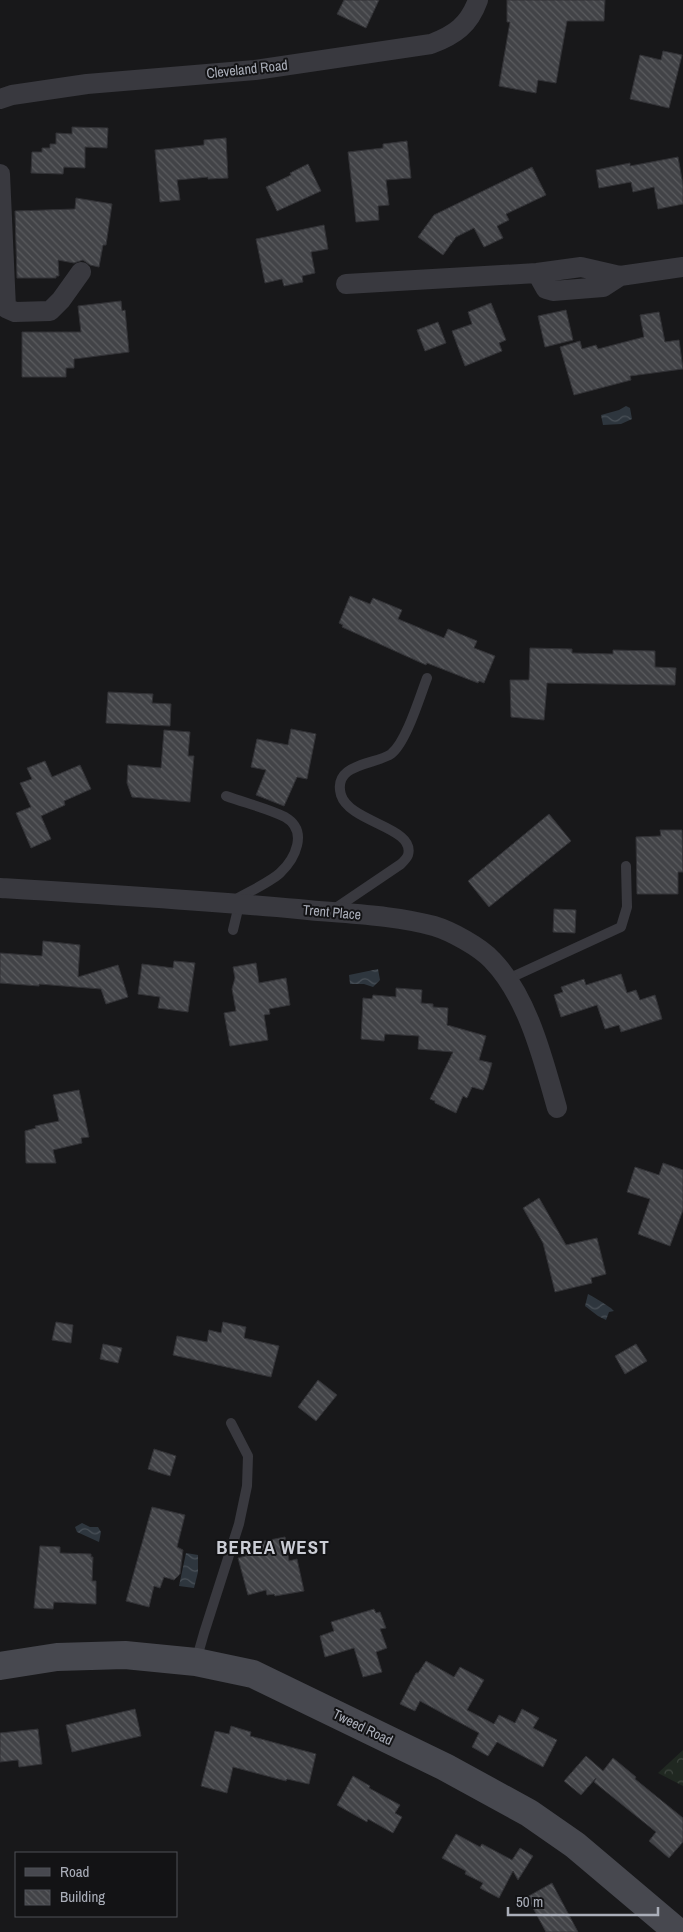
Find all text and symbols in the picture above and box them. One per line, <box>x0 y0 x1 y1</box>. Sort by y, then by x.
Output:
street label: Cleveland Road <box>205 56 289 82</box>
street label: Trent Place <box>302 900 362 924</box>
district label: BEREA WEST <box>216 1534 330 1560</box>
street label: Tweed Road <box>330 1705 396 1749</box>
legend <box>15 1852 178 1917</box>
text: Road <box>60 1861 89 1882</box>
scale bar <box>508 1884 658 1916</box>
text: Building <box>60 1886 105 1907</box>
text: 50 m <box>516 1891 543 1912</box>

